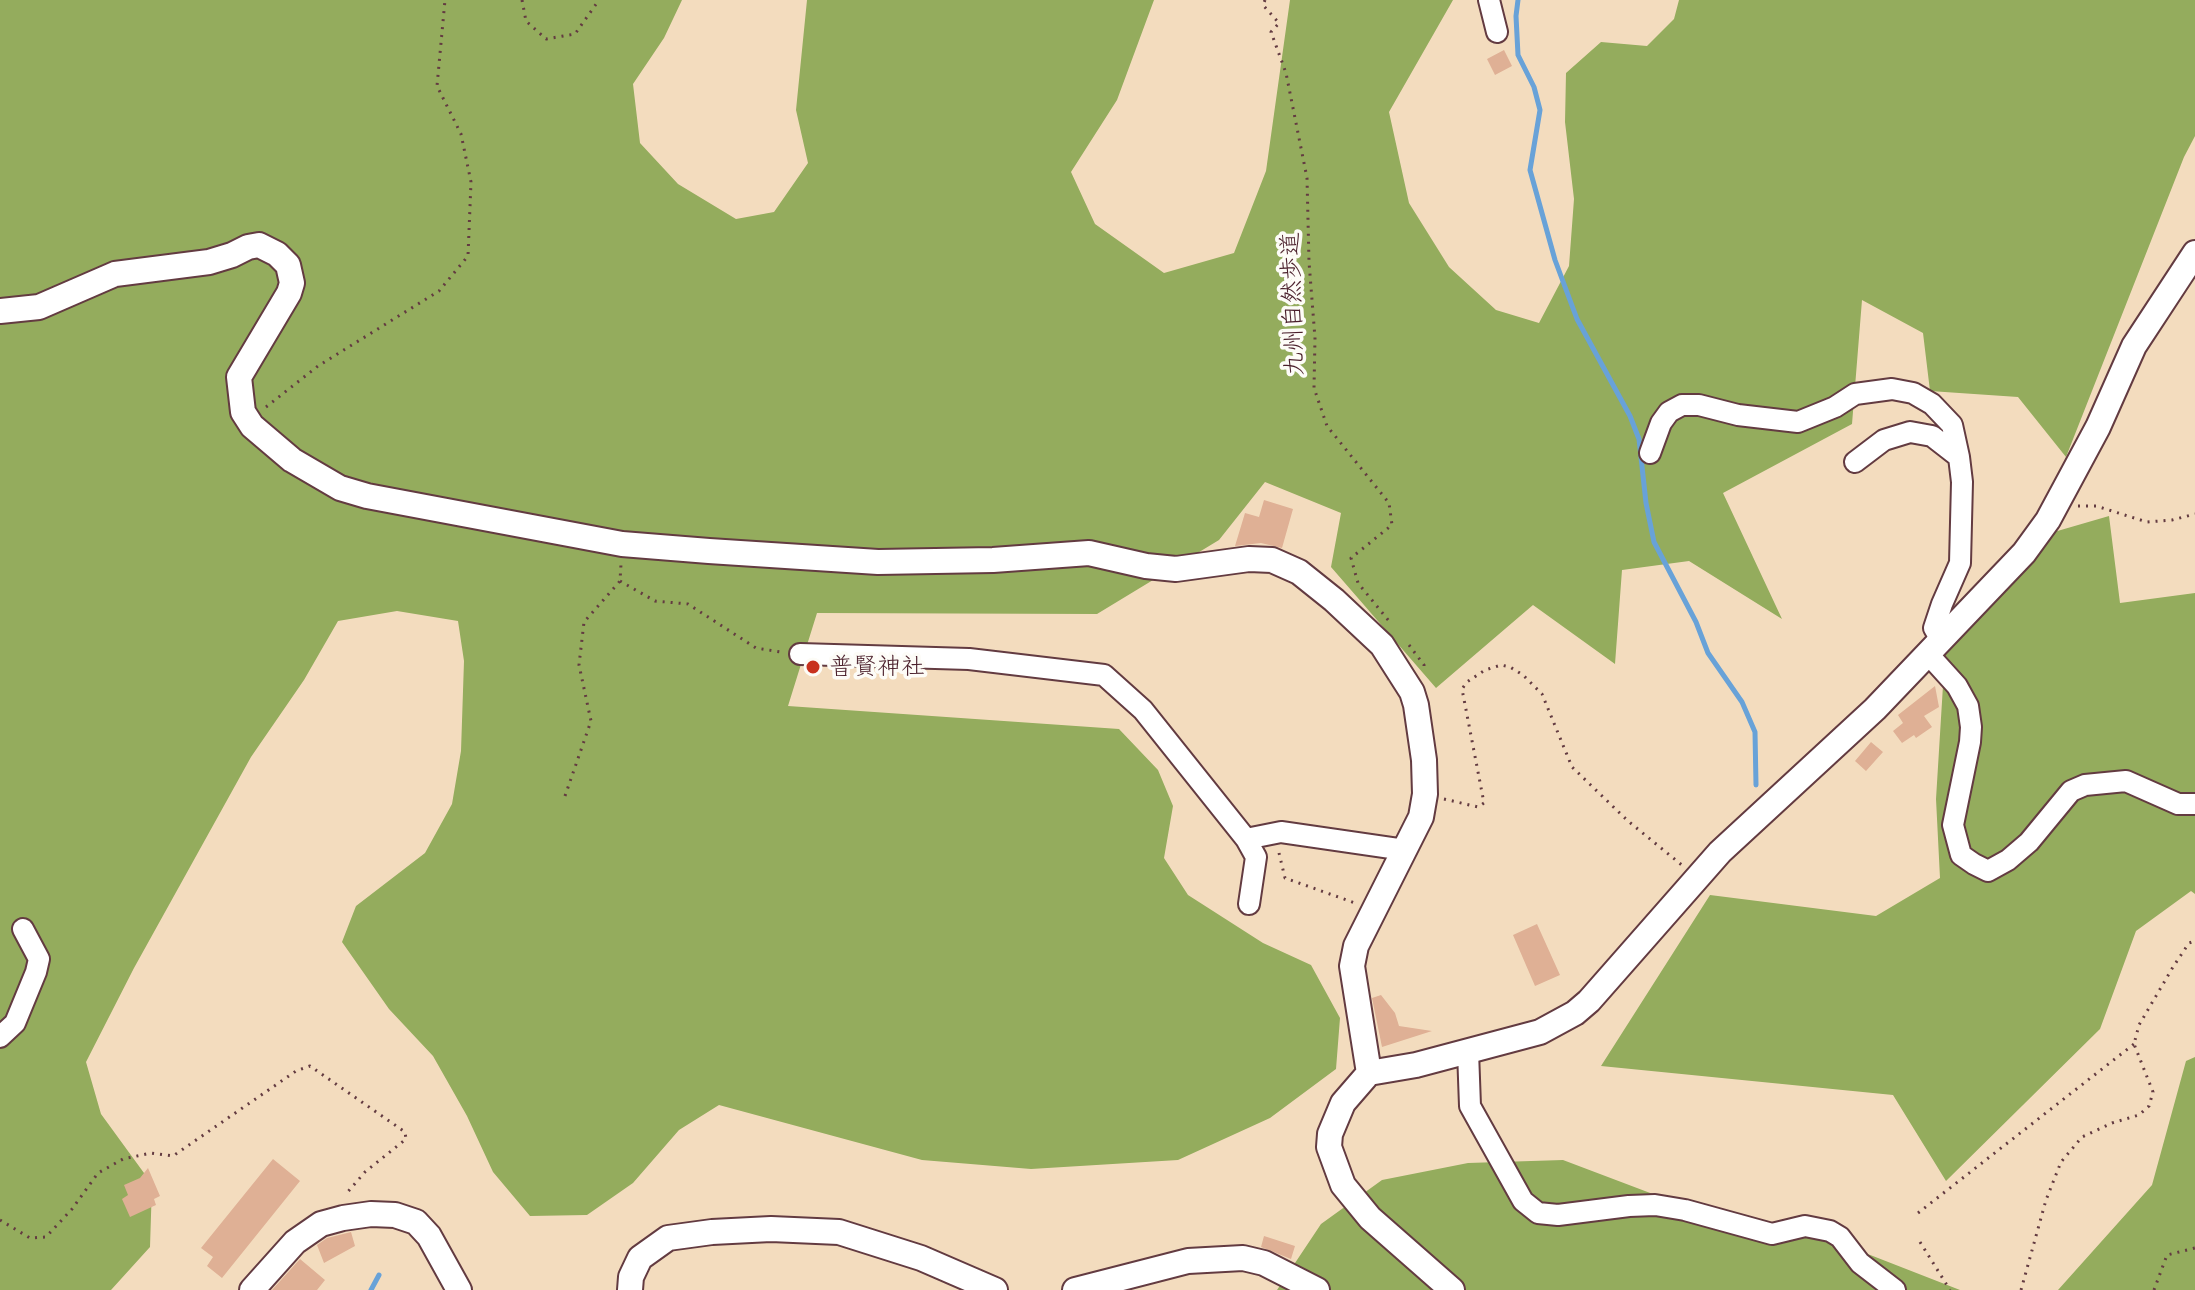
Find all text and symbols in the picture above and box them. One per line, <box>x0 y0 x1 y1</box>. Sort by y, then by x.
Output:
street label: 九州自然歩道 <box>1276 232 1310 376</box>
place label: 普賢神社 <box>829 653 925 681</box>
marker: 普賢神社 <box>804 658 822 676</box>

